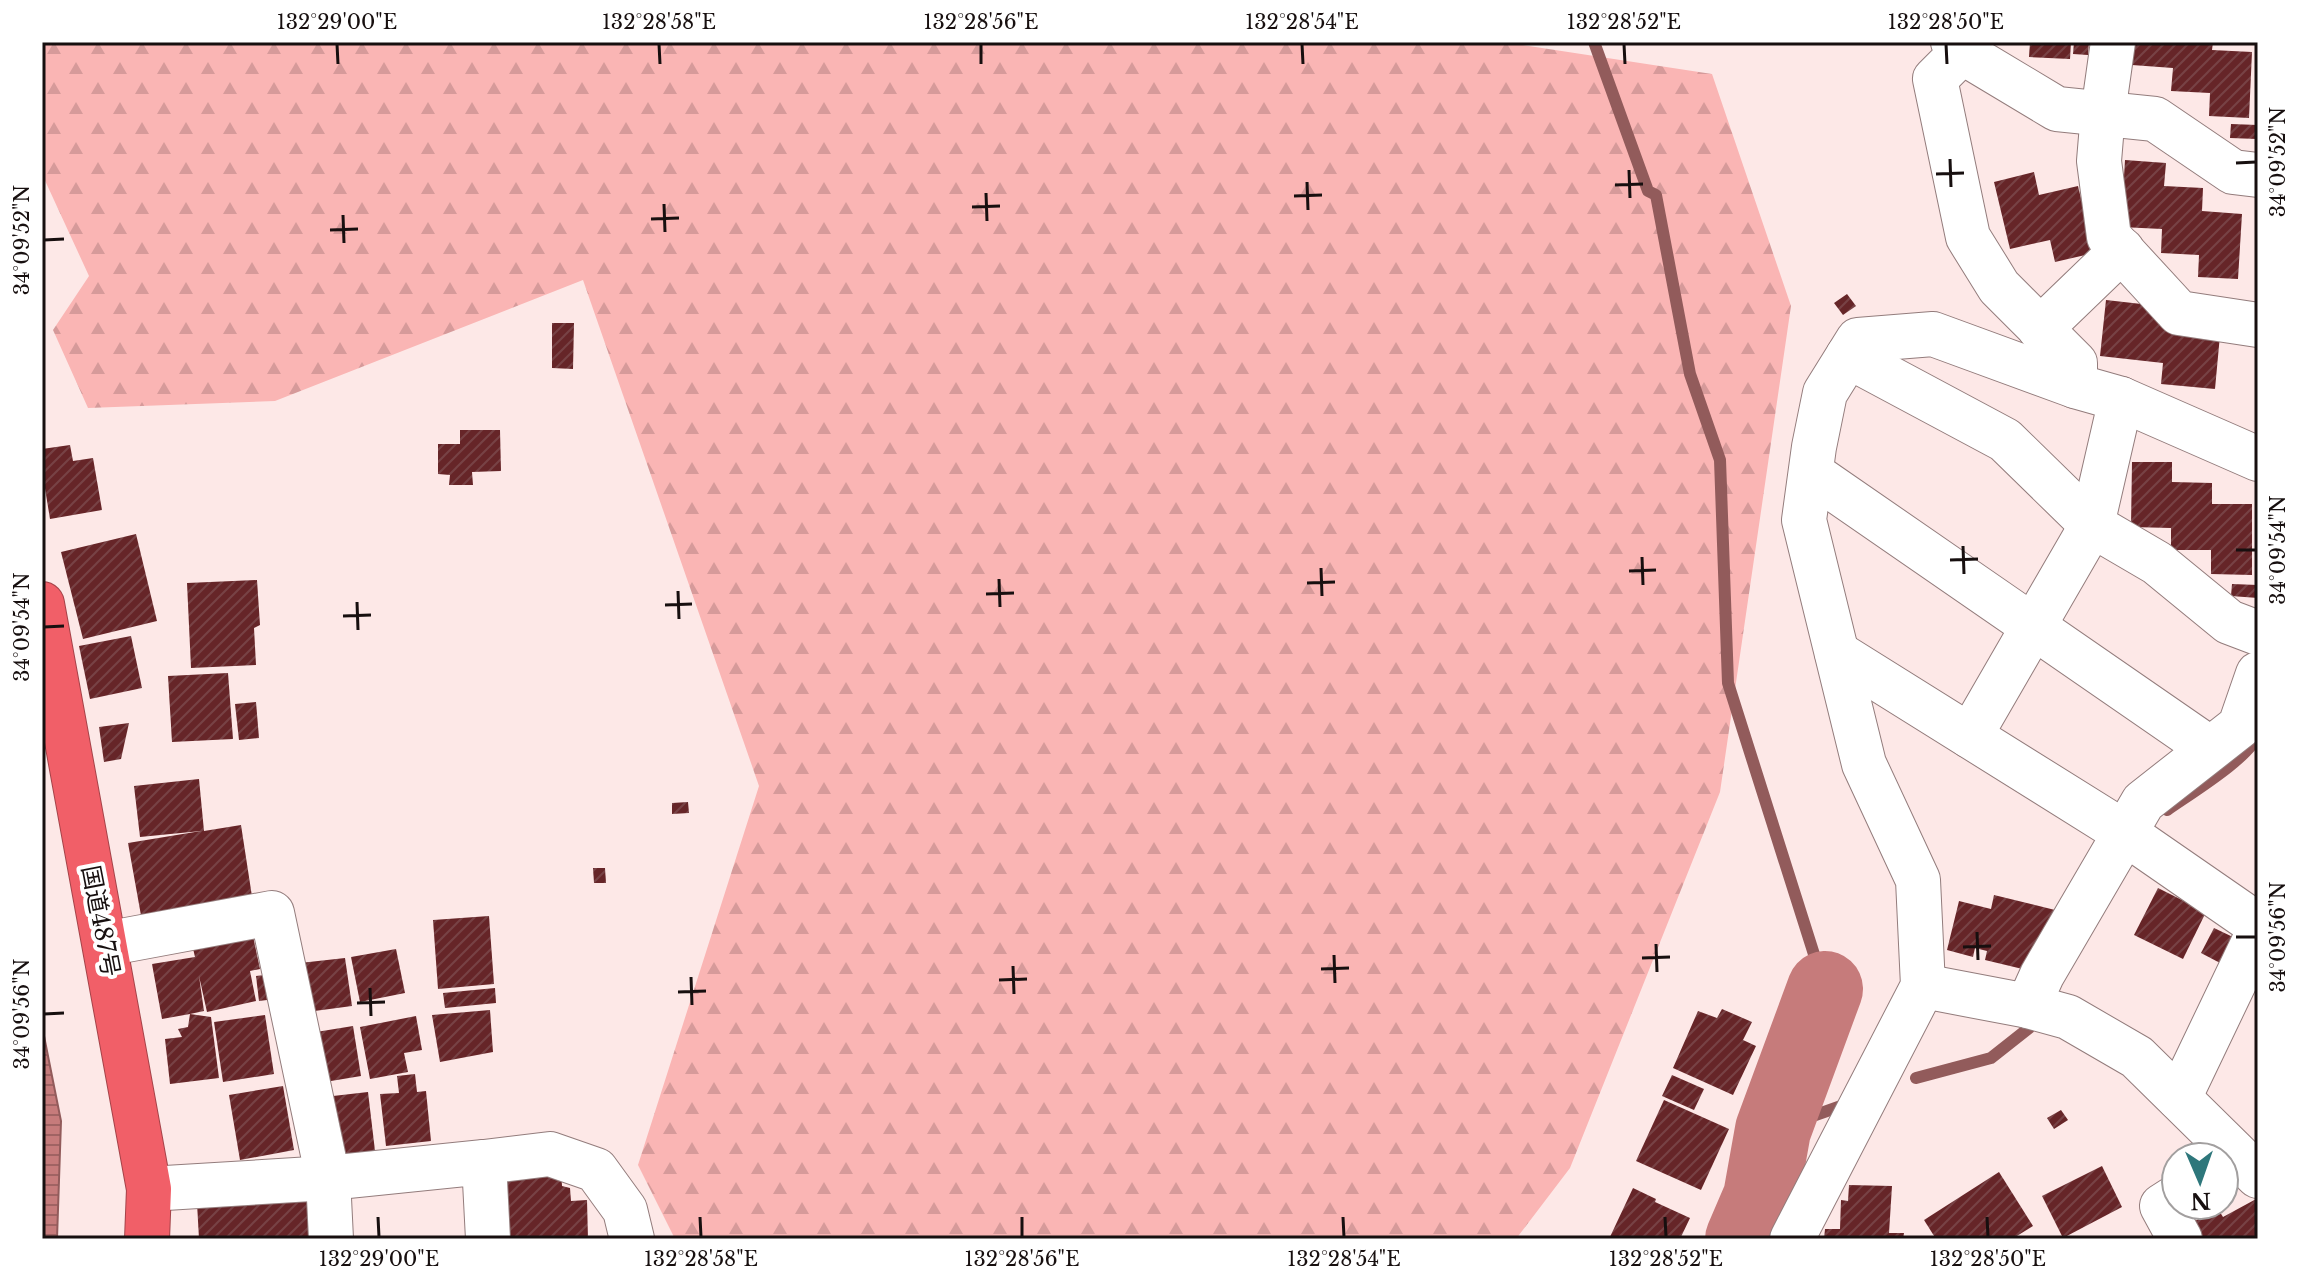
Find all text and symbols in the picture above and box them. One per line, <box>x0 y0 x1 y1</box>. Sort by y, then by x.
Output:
text: 132°29'00"E <box>277 10 397 34</box>
text: 132°28'58"E <box>602 10 716 34</box>
text: 132°28'56"E <box>924 10 1038 34</box>
text: 132°28'54"E <box>1245 10 1359 34</box>
text: 132°28'52"E <box>1567 10 1681 34</box>
text: 132°28'50"E <box>1888 10 2004 34</box>
text: 34°09'52"N <box>2266 107 2290 217</box>
text: 34°09'52"N <box>10 185 34 295</box>
text: 34°09'54"N <box>2266 495 2290 605</box>
text: 34°09'54"N <box>10 572 34 682</box>
street label: 国道487号 <box>76 863 126 979</box>
text: 34°09'56"N <box>2266 881 2290 993</box>
text: 34°09'56"N <box>10 958 34 1070</box>
north arrow <box>2160 1141 2240 1221</box>
text: N <box>2190 1187 2211 1214</box>
text: 132°29'00"E <box>319 1247 439 1271</box>
text: 132°28'58"E <box>644 1247 758 1271</box>
text: 132°28'56"E <box>965 1247 1079 1271</box>
text: 132°28'54"E <box>1287 1247 1401 1271</box>
text: 132°28'52"E <box>1609 1247 1723 1271</box>
text: 132°28'50"E <box>1930 1247 2046 1271</box>

